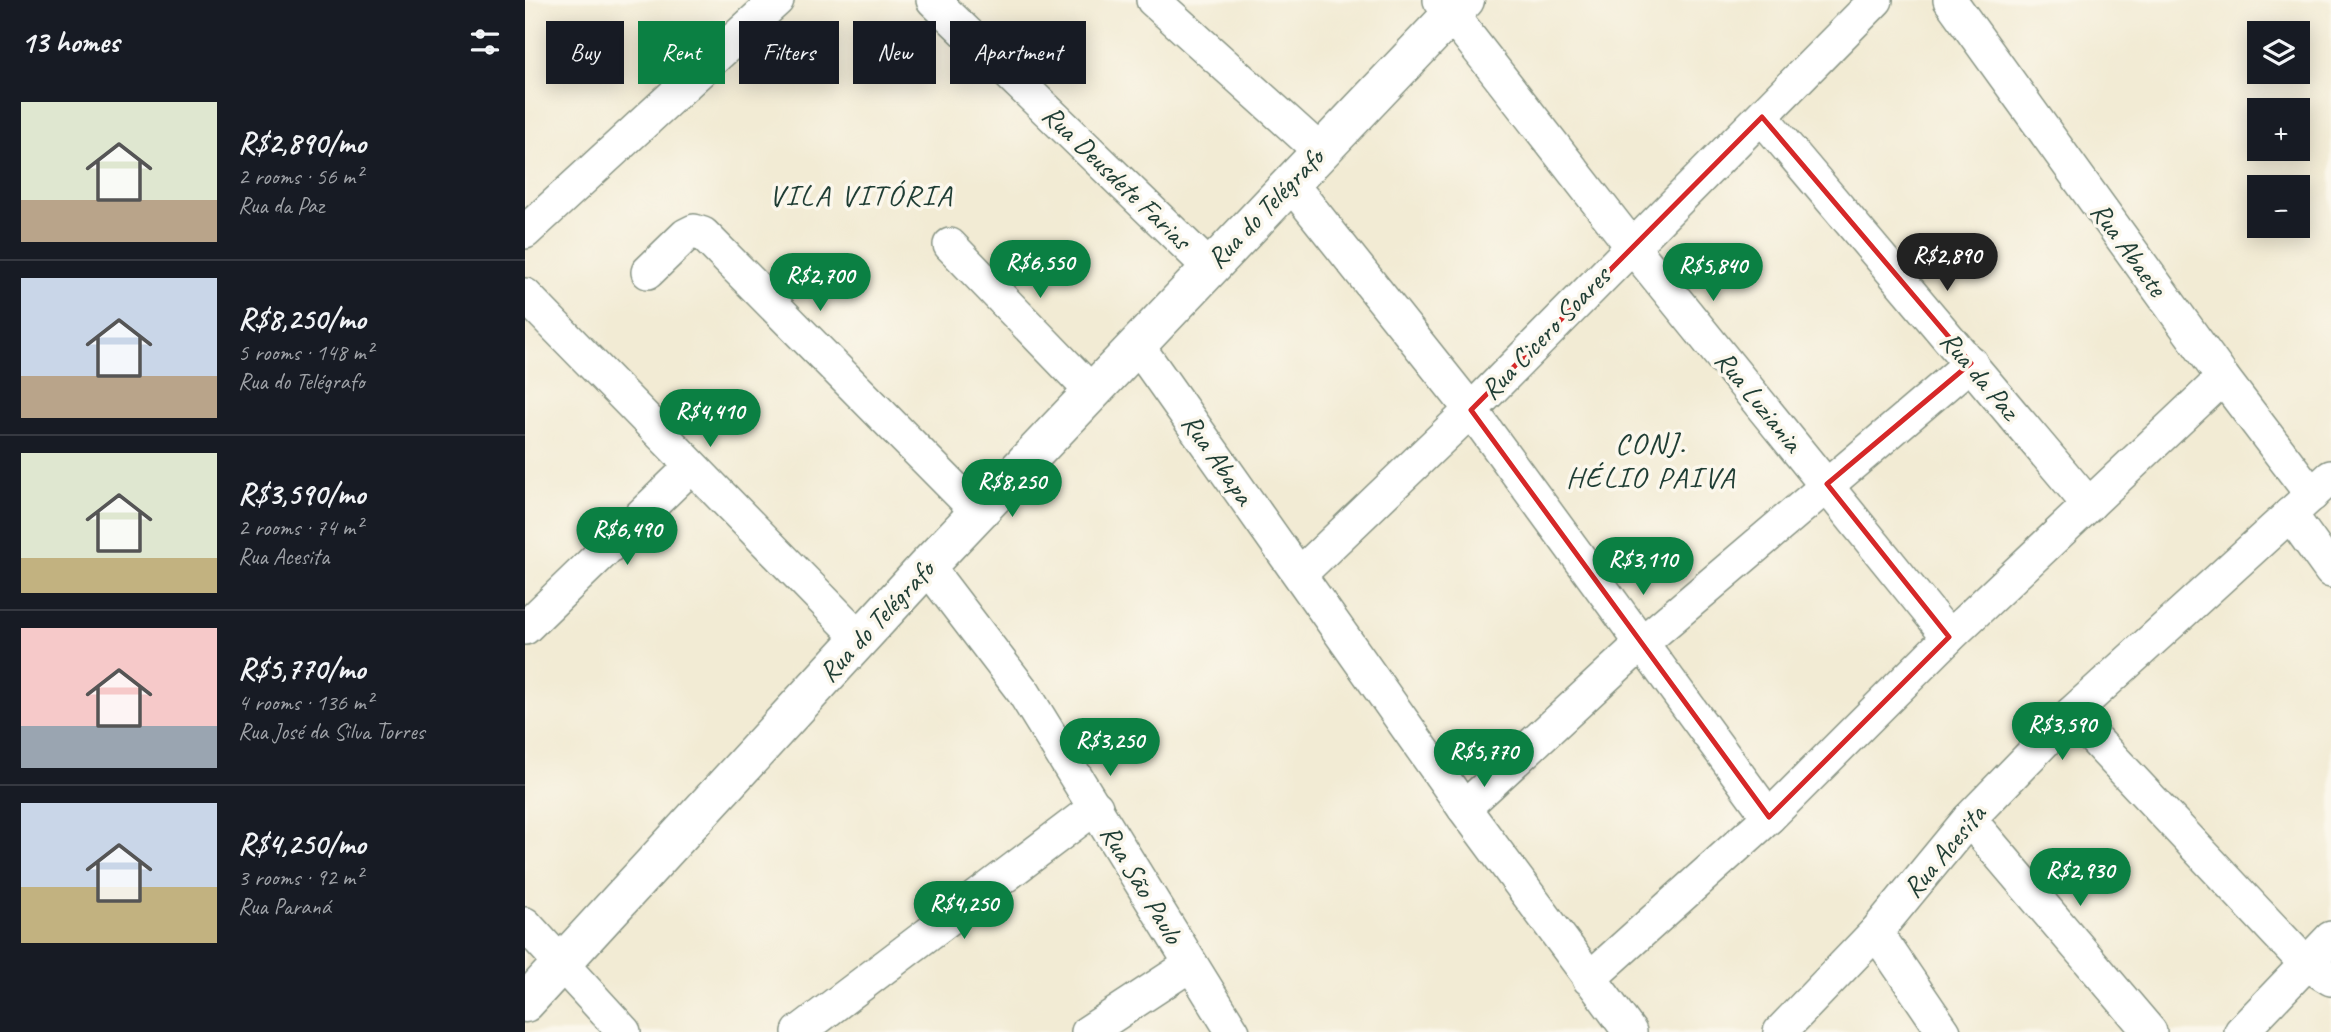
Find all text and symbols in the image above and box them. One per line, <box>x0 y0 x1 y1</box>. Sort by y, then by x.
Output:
chip: Buy <box>546 21 624 84</box>
chip: Rent <box>638 21 725 84</box>
chip: Filters <box>739 21 839 84</box>
chip: New <box>853 21 936 84</box>
chip: Apartment <box>950 21 1086 84</box>
map controls <box>2247 21 2310 238</box>
button: layers <box>2247 21 2310 84</box>
text: 13 homes <box>21 23 119 61</box>
icon: filters <box>466 23 504 61</box>
street label: Rua Deusdete Farias <box>1035 97 1200 258</box>
button: + <box>2247 98 2310 161</box>
text: R$2,890/mo <box>238 124 366 162</box>
icon: home <box>77 130 161 214</box>
street label: Rua do Telégrafo <box>1199 138 1333 275</box>
text: 2 rooms · 56 m² <box>238 162 362 191</box>
button: − <box>2247 175 2310 238</box>
district label: VILA VITÓRIA <box>769 176 953 214</box>
text: Rua da Paz <box>238 191 324 220</box>
street label: Rua Abaete <box>2083 195 2176 304</box>
pin: R$2,890 <box>1882 233 2012 293</box>
pin: R$6,550 <box>975 240 1105 300</box>
text: R$2,890 <box>1913 241 1981 270</box>
pin: R$5,840 <box>1648 244 1778 303</box>
text: R$6,550 <box>1006 248 1074 277</box>
text: R$5,840 <box>1679 251 1747 280</box>
pin: R$2,700 <box>755 254 885 313</box>
street label: Rua Cicero Soares <box>1473 257 1619 407</box>
text: R$2,700 <box>786 261 854 290</box>
text: R$8,250/mo <box>238 300 366 338</box>
icon: home <box>77 306 161 390</box>
street label: Rua da Paz <box>1933 324 2028 428</box>
text: 5 rooms · 148 m² <box>238 338 373 367</box>
street label: Rua Luziania <box>1707 343 1812 460</box>
text: Rua do Telégrafo <box>238 367 364 396</box>
pin: R$4,410 <box>645 390 775 449</box>
text: R$4,410 <box>676 397 744 426</box>
street label: Rua Abapa <box>1174 407 1263 513</box>
district label: CONJ. HÉLIO PAIVA <box>1566 424 1736 496</box>
pin: R$8,250 <box>947 460 1077 519</box>
text: R$8,250 <box>978 467 1046 496</box>
text: R$3,590/mo <box>238 475 365 513</box>
icon: home <box>77 481 161 565</box>
pin: R$6,490 <box>562 508 692 567</box>
text: 2 rooms · 74 m² <box>238 513 362 542</box>
text: R$6,490 <box>592 515 662 544</box>
pin: R$3,110 <box>1578 538 1708 597</box>
text: Rua Acesita <box>238 542 329 571</box>
text: R$3,110 <box>1609 545 1677 574</box>
street label: Rua do Telégrafo <box>811 551 943 689</box>
text: R$5,770/mo <box>238 650 365 688</box>
icon: home <box>77 656 161 740</box>
text: 4 rooms · 136 m² <box>238 688 373 717</box>
pin: R$3,590 <box>1997 702 2127 762</box>
text: R$3,590 <box>2028 710 2096 739</box>
text: Rua José da Silva Torres <box>238 717 425 746</box>
pin: R$3,250 <box>1045 718 1175 778</box>
text: R$3,250 <box>1076 726 1144 755</box>
pin: R$5,770 <box>1419 730 1549 789</box>
text: R$5,770 <box>1450 737 1518 766</box>
street label: Rua Acesita <box>1895 796 1994 905</box>
street label: Rua São Paulo <box>1093 818 1192 952</box>
text: R$4,250/mo <box>238 825 366 863</box>
icon: home <box>77 831 161 915</box>
pin: R$2,930 <box>2015 848 2145 908</box>
text: R$2,930 <box>2046 856 2114 885</box>
text: 3 rooms · 92 m² <box>238 863 362 892</box>
pin: R$4,250 <box>899 881 1029 941</box>
text: R$4,250 <box>930 889 998 918</box>
text: Rua Paraná <box>238 892 331 921</box>

